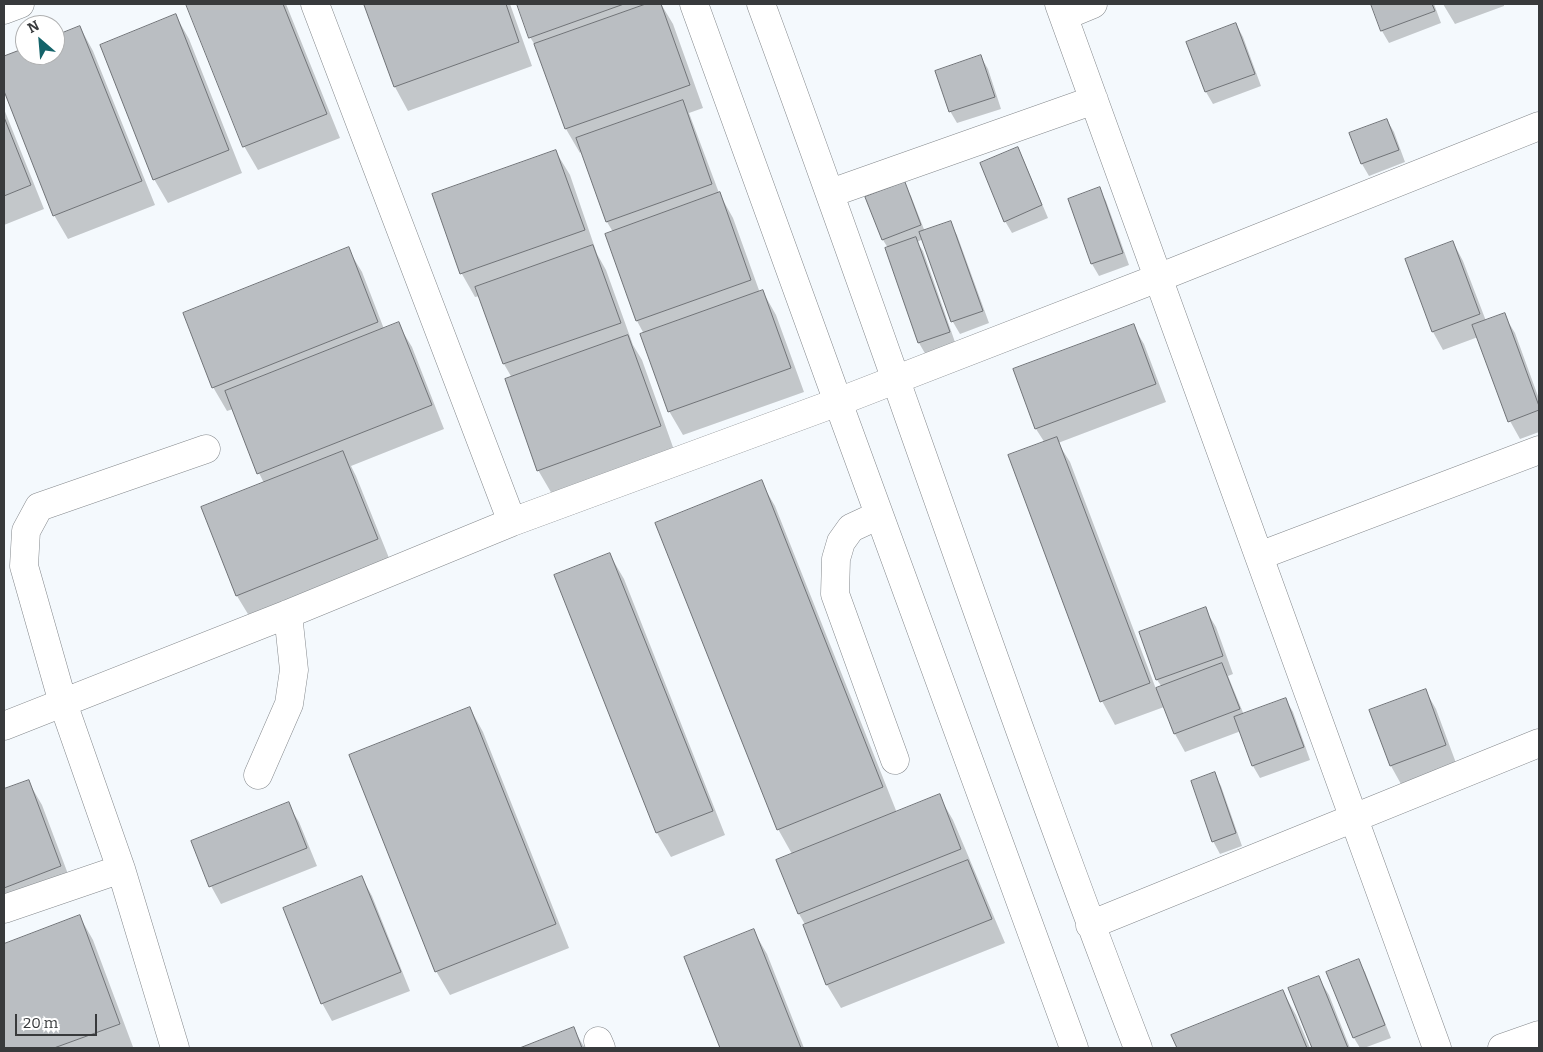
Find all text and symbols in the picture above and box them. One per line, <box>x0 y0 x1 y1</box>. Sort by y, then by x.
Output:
north arrow <box>15 15 65 65</box>
text: N <box>25 17 42 37</box>
scale bar <box>18 1004 100 1036</box>
text: 20 m <box>23 1014 58 1032</box>

